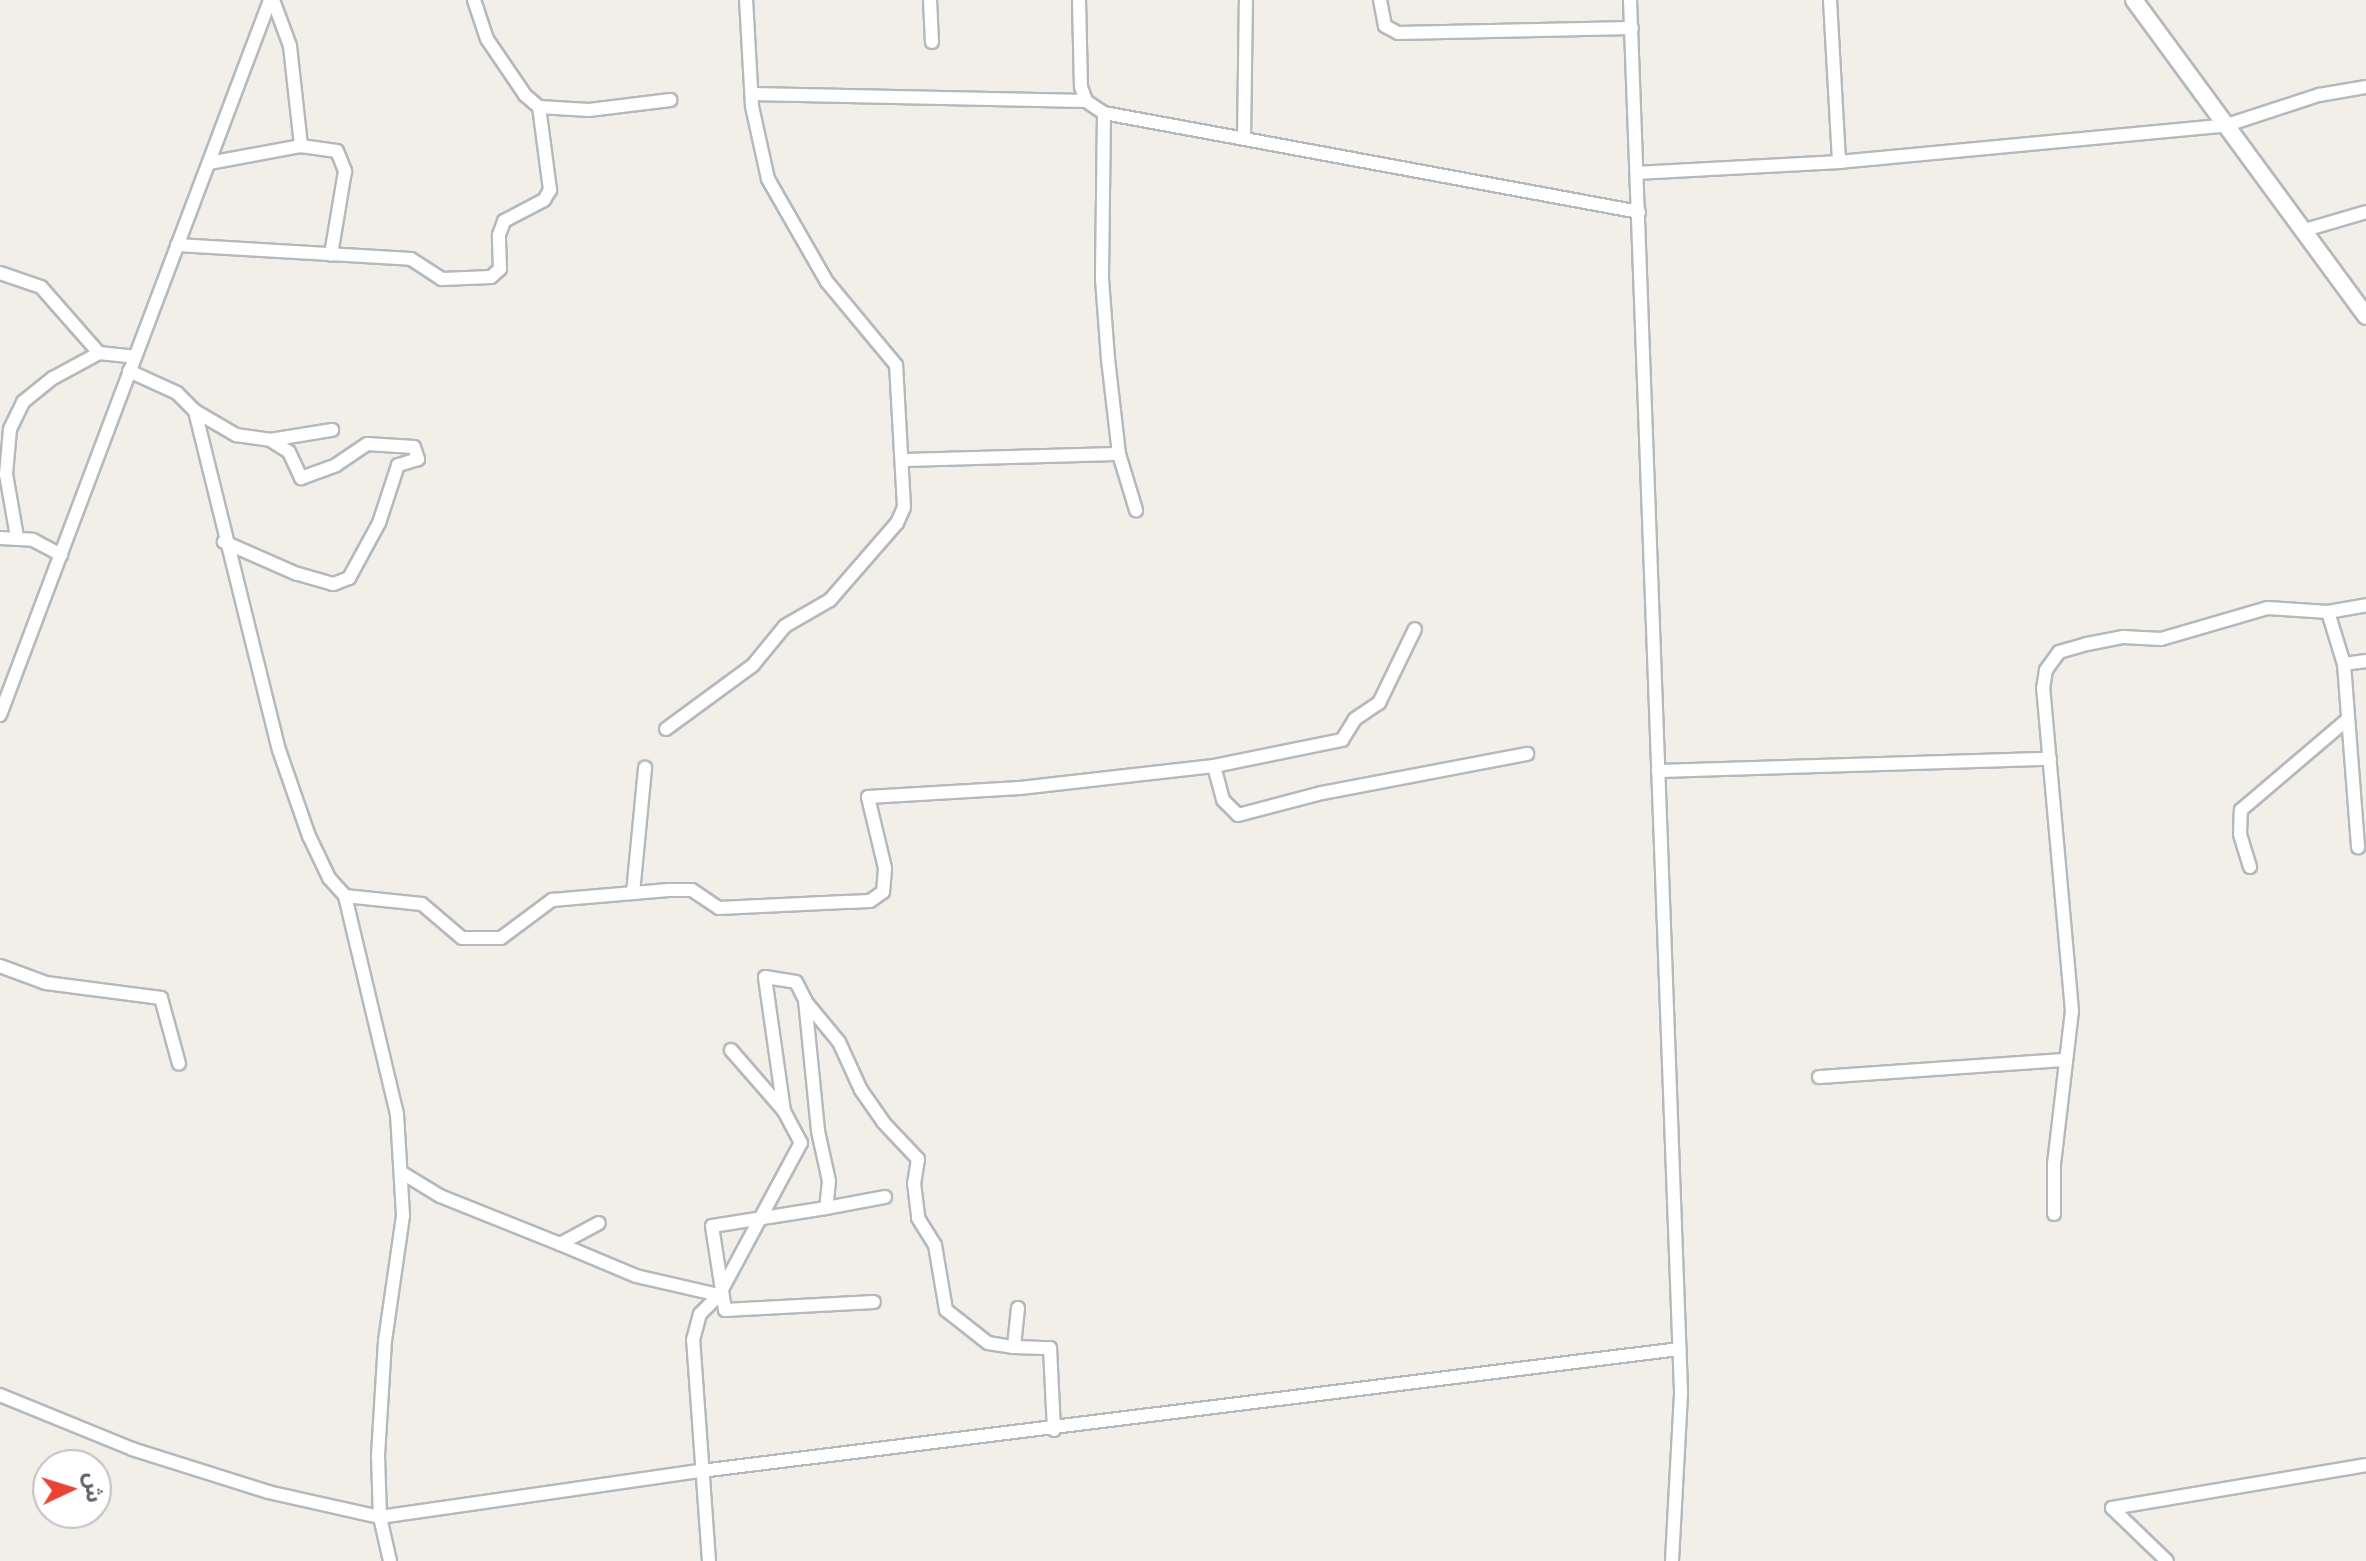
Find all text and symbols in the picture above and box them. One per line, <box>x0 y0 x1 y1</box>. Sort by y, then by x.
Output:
north arrow <box>32 1449 112 1529</box>
text: ش <box>79 1471 109 1503</box>

